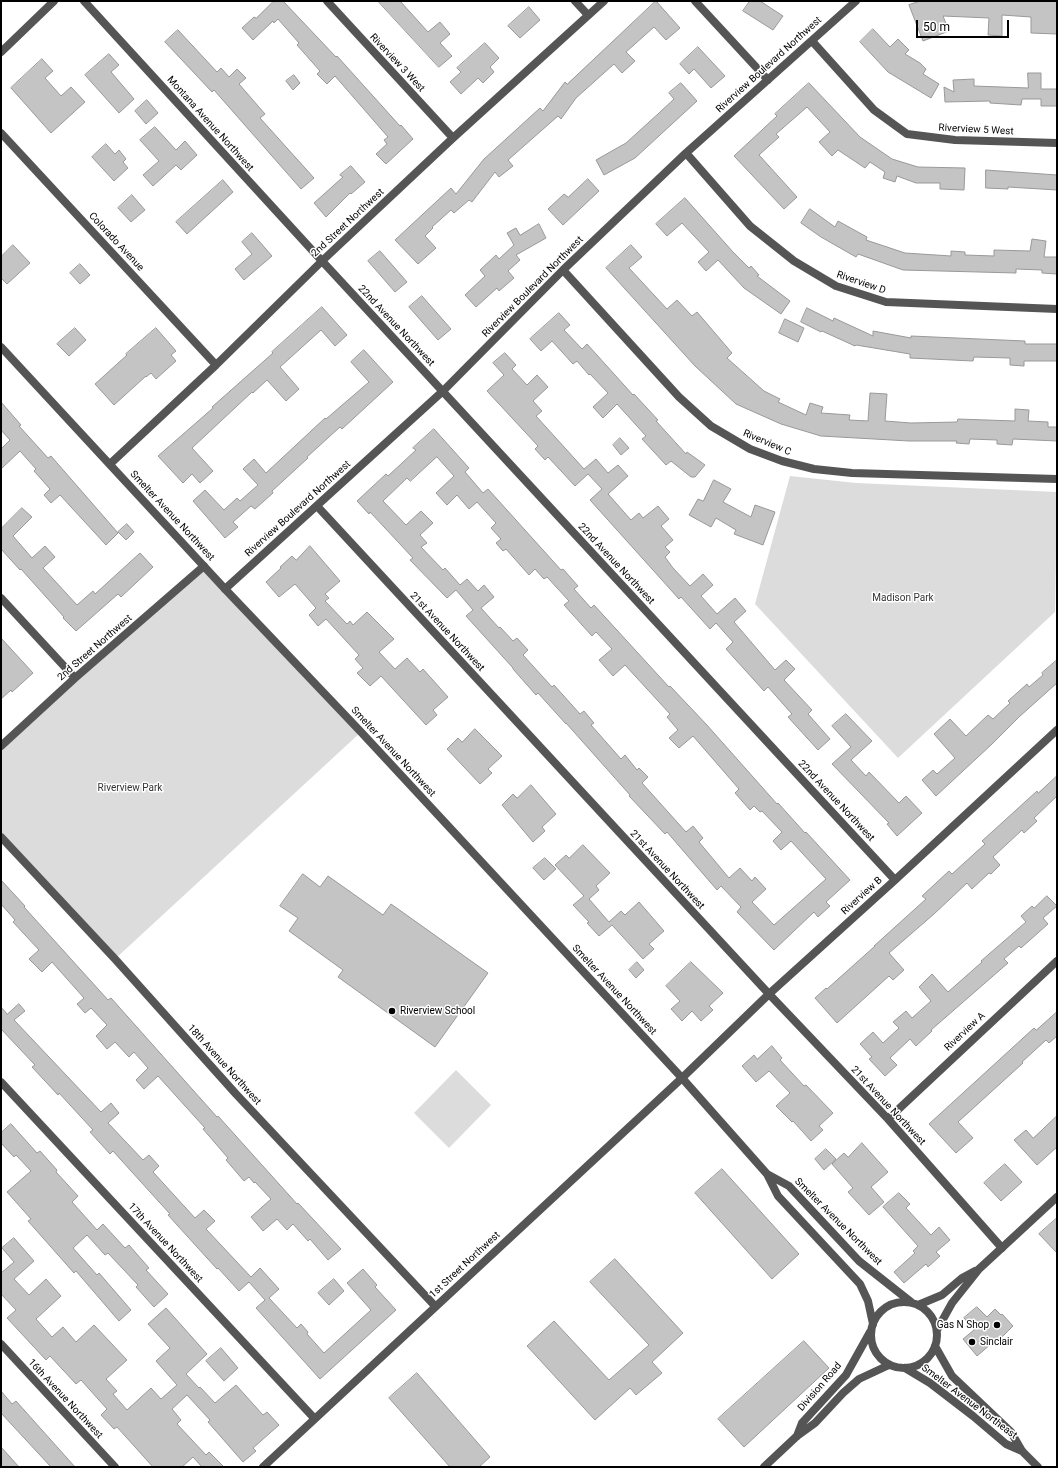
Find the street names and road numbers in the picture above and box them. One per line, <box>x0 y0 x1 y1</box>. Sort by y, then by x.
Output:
street label: Riverview Boulevard Northwest <box>714 14 824 116</box>
street label: Riverview 3 West <box>367 31 427 95</box>
street label: Montana Avenue Northwest <box>164 74 256 174</box>
street label: Riverview 5 West <box>938 122 1014 138</box>
street label: 2nd Street Northwest <box>309 186 387 260</box>
street label: Colorado Avenue <box>86 210 146 274</box>
street label: Riverview Boulevard Northwest <box>480 234 586 340</box>
street label: Riverview D <box>835 269 887 297</box>
street label: 22nd Avenue Northwest <box>355 283 437 369</box>
street label: Riverview C <box>741 427 793 459</box>
street label: Riverview Boulevard Northwest <box>243 458 353 560</box>
street label: Smelter Avenue Northwest <box>127 469 217 563</box>
street label: 22nd Avenue Northwest <box>575 521 657 607</box>
street label: 21st Avenue Northwest <box>407 590 487 674</box>
street label: 2nd Street Northwest <box>55 612 135 684</box>
street label: Smelter Avenue Northwest <box>348 705 438 799</box>
street label: 22nd Avenue Northwest <box>795 758 877 844</box>
street label: 21st Avenue Northwest <box>627 828 707 912</box>
street label: Riverview B <box>839 874 885 918</box>
street label: Smelter Avenue Northwest <box>569 943 659 1037</box>
street label: Riverview A <box>942 1010 988 1054</box>
street label: 18th Avenue Northwest <box>185 1022 263 1108</box>
street label: 21st Avenue Northwest <box>848 1064 928 1148</box>
street label: Smelter Avenue Northwest <box>792 1176 884 1268</box>
street label: 17th Avenue Northwest <box>125 1201 205 1285</box>
street label: 1st Street Northwest <box>427 1229 503 1301</box>
street label: 16th Avenue Northwest <box>25 1357 105 1441</box>
street label: Division Road <box>796 1360 844 1414</box>
street label: Smelter Avenue Northeast <box>919 1362 1019 1442</box>

